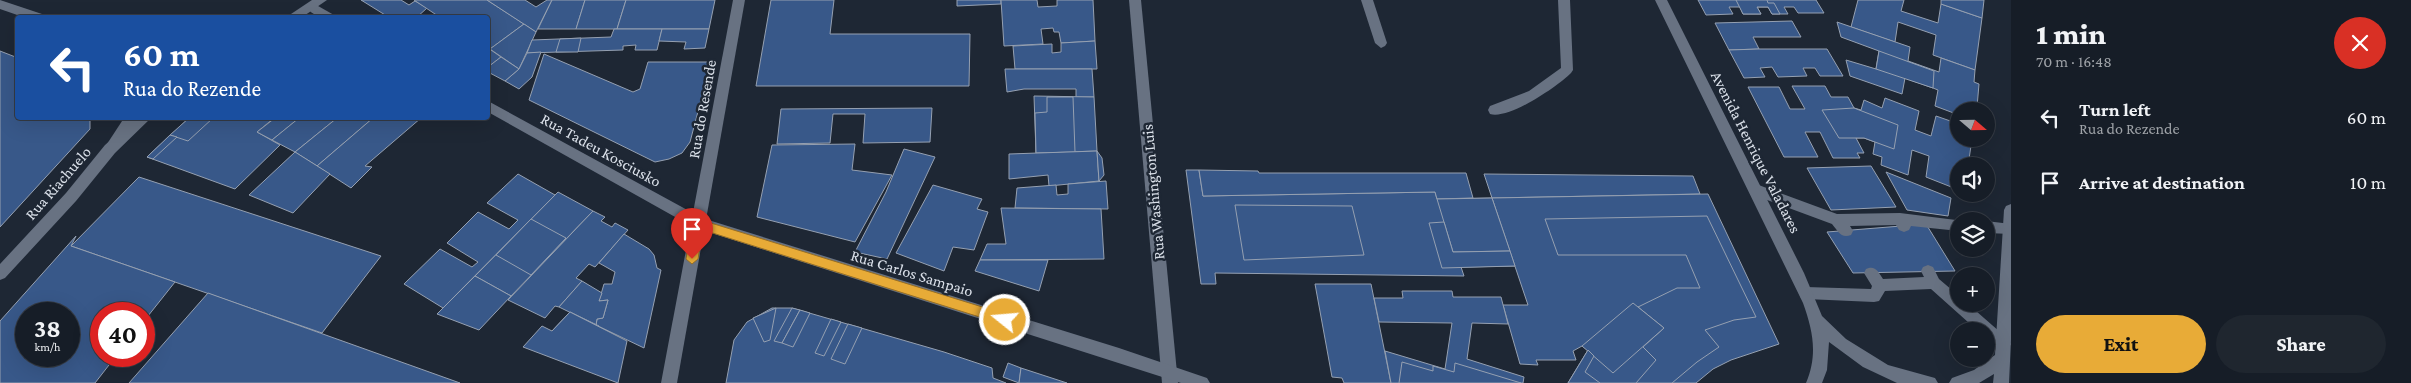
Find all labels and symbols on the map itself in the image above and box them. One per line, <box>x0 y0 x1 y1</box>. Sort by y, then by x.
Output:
street label: Rua do Resende <box>685 58 719 160</box>
street label: Avenida Henrique Valadares <box>1707 68 1804 236</box>
north arrow <box>1950 102 1995 148</box>
street label: Rua Tadeu Kosciusko <box>538 110 664 190</box>
street label: Rua Washington Luis <box>1139 123 1168 260</box>
street label: Rua Riachuelo <box>22 143 94 223</box>
pin <box>671 208 713 259</box>
street label: Rua Carlos Sampaio <box>848 246 975 301</box>
position arrow <box>978 293 1030 345</box>
speed limit sign: 40 <box>90 302 155 367</box>

